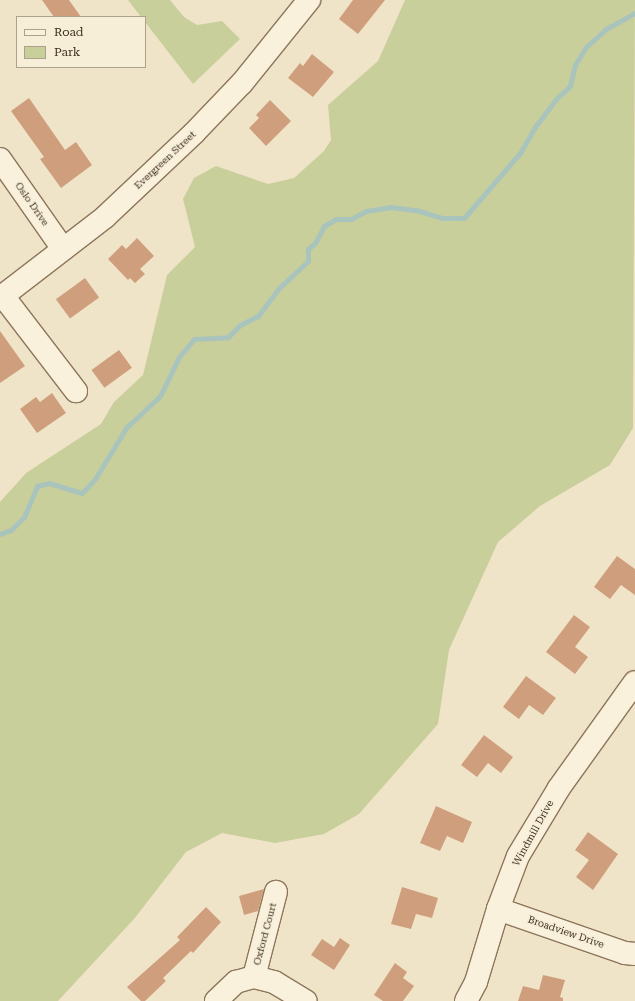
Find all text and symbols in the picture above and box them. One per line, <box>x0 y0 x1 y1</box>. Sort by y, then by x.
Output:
legend <box>16 16 146 68</box>
text: Road <box>54 25 83 39</box>
text: Park <box>54 45 80 59</box>
street label: Evergreen Street <box>132 128 198 192</box>
street label: Oslo Drive <box>13 180 51 228</box>
street label: Windmill Drive <box>510 798 556 868</box>
street label: Oxford Court <box>251 901 279 967</box>
street label: Broadview Drive <box>526 913 606 951</box>

